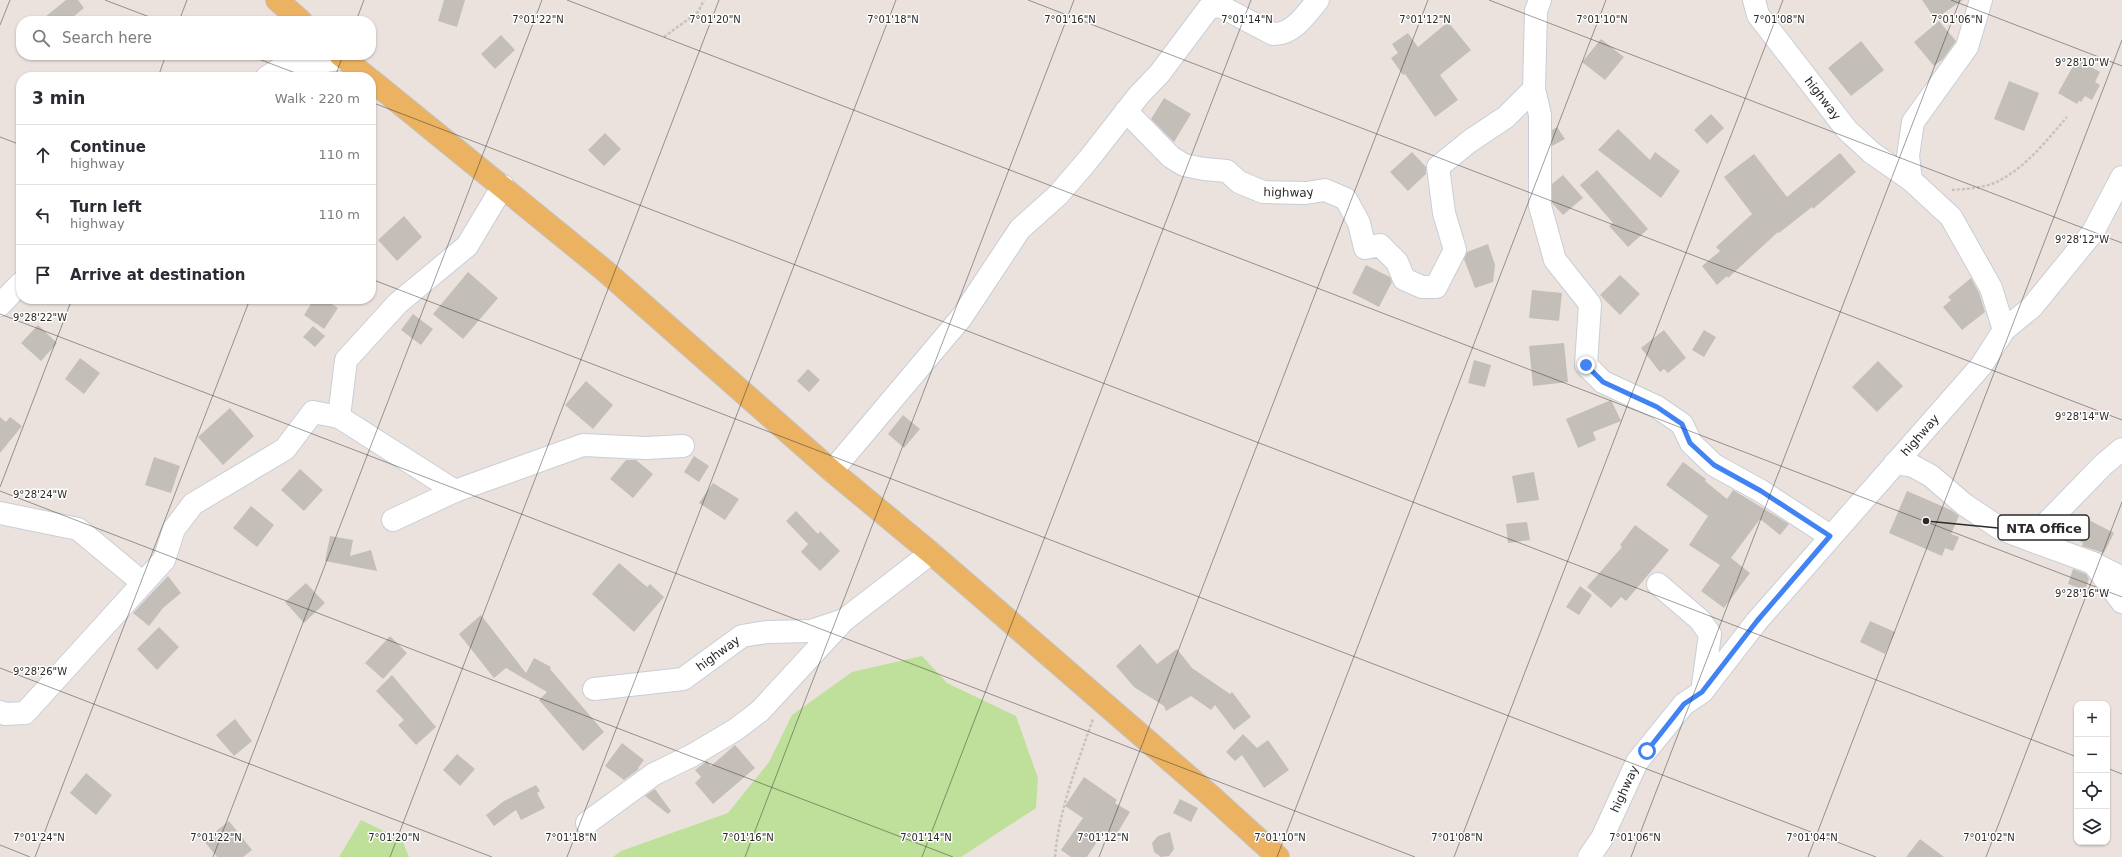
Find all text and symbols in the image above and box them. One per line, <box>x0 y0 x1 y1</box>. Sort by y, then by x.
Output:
text: 7°01'22"N <box>512 14 564 25</box>
text: 7°01'20"N <box>689 14 741 25</box>
text: 7°01'18"N <box>867 14 919 25</box>
text: 7°01'16"N <box>1044 14 1096 25</box>
text: 7°01'14"N <box>1221 14 1273 25</box>
text: 7°01'12"N <box>1399 14 1451 25</box>
text: 7°01'10"N <box>1576 14 1628 25</box>
text: 7°01'08"N <box>1753 14 1805 25</box>
text: 7°01'06"N <box>1931 14 1983 25</box>
search box <box>16 16 376 60</box>
icon: search <box>30 27 52 49</box>
text: Search here <box>62 29 152 47</box>
text: 9°28'10"W <box>2055 57 2109 68</box>
street label: highway <box>1802 74 1844 123</box>
text: 3 min <box>32 88 85 108</box>
text: Walk · 220 m <box>275 91 360 106</box>
text: Continue <box>70 138 146 156</box>
icon: ahead <box>32 144 54 166</box>
text: 110 m <box>318 147 360 162</box>
text: highway <box>70 156 125 171</box>
street label: highway <box>1263 185 1315 200</box>
text: Turn left <box>70 198 142 216</box>
icon: left <box>32 204 54 226</box>
text: 110 m <box>318 207 360 222</box>
text: highway <box>70 216 125 231</box>
text: 9°28'12"W <box>2055 234 2109 245</box>
icon: arrive <box>32 264 54 286</box>
text: Arrive at destination <box>70 266 245 284</box>
text: 9°28'22"W <box>13 312 67 323</box>
route end <box>1577 356 1595 374</box>
text: 9°28'14"W <box>2055 411 2109 422</box>
street label: highway <box>1898 412 1942 459</box>
text: 9°28'24"W <box>13 489 67 500</box>
callout: NTA Office <box>1998 515 2089 540</box>
text: NTA Office <box>2006 521 2082 536</box>
text: 9°28'16"W <box>2055 588 2109 599</box>
street label: highway <box>694 633 743 674</box>
text: 9°28'26"W <box>13 666 67 677</box>
map controls <box>2074 701 2110 845</box>
button: + <box>2074 701 2110 737</box>
button: − <box>2074 737 2110 773</box>
route start <box>1638 742 1656 760</box>
street label: highway <box>1608 763 1641 815</box>
button: locate <box>2074 773 2110 809</box>
button: layers <box>2074 809 2110 845</box>
text: 7°01'24"N <box>13 832 65 843</box>
text: 7°01'22"N <box>190 832 242 843</box>
text: 7°01'20"N <box>368 832 420 843</box>
text: 7°01'18"N <box>545 832 597 843</box>
text: 7°01'16"N <box>722 832 774 843</box>
text: 7°01'14"N <box>900 832 952 843</box>
text: 7°01'12"N <box>1077 832 1129 843</box>
text: 7°01'10"N <box>1254 832 1306 843</box>
text: 7°01'08"N <box>1431 832 1483 843</box>
text: 7°01'06"N <box>1609 832 1661 843</box>
text: 7°01'04"N <box>1786 832 1838 843</box>
text: 7°01'02"N <box>1963 832 2015 843</box>

